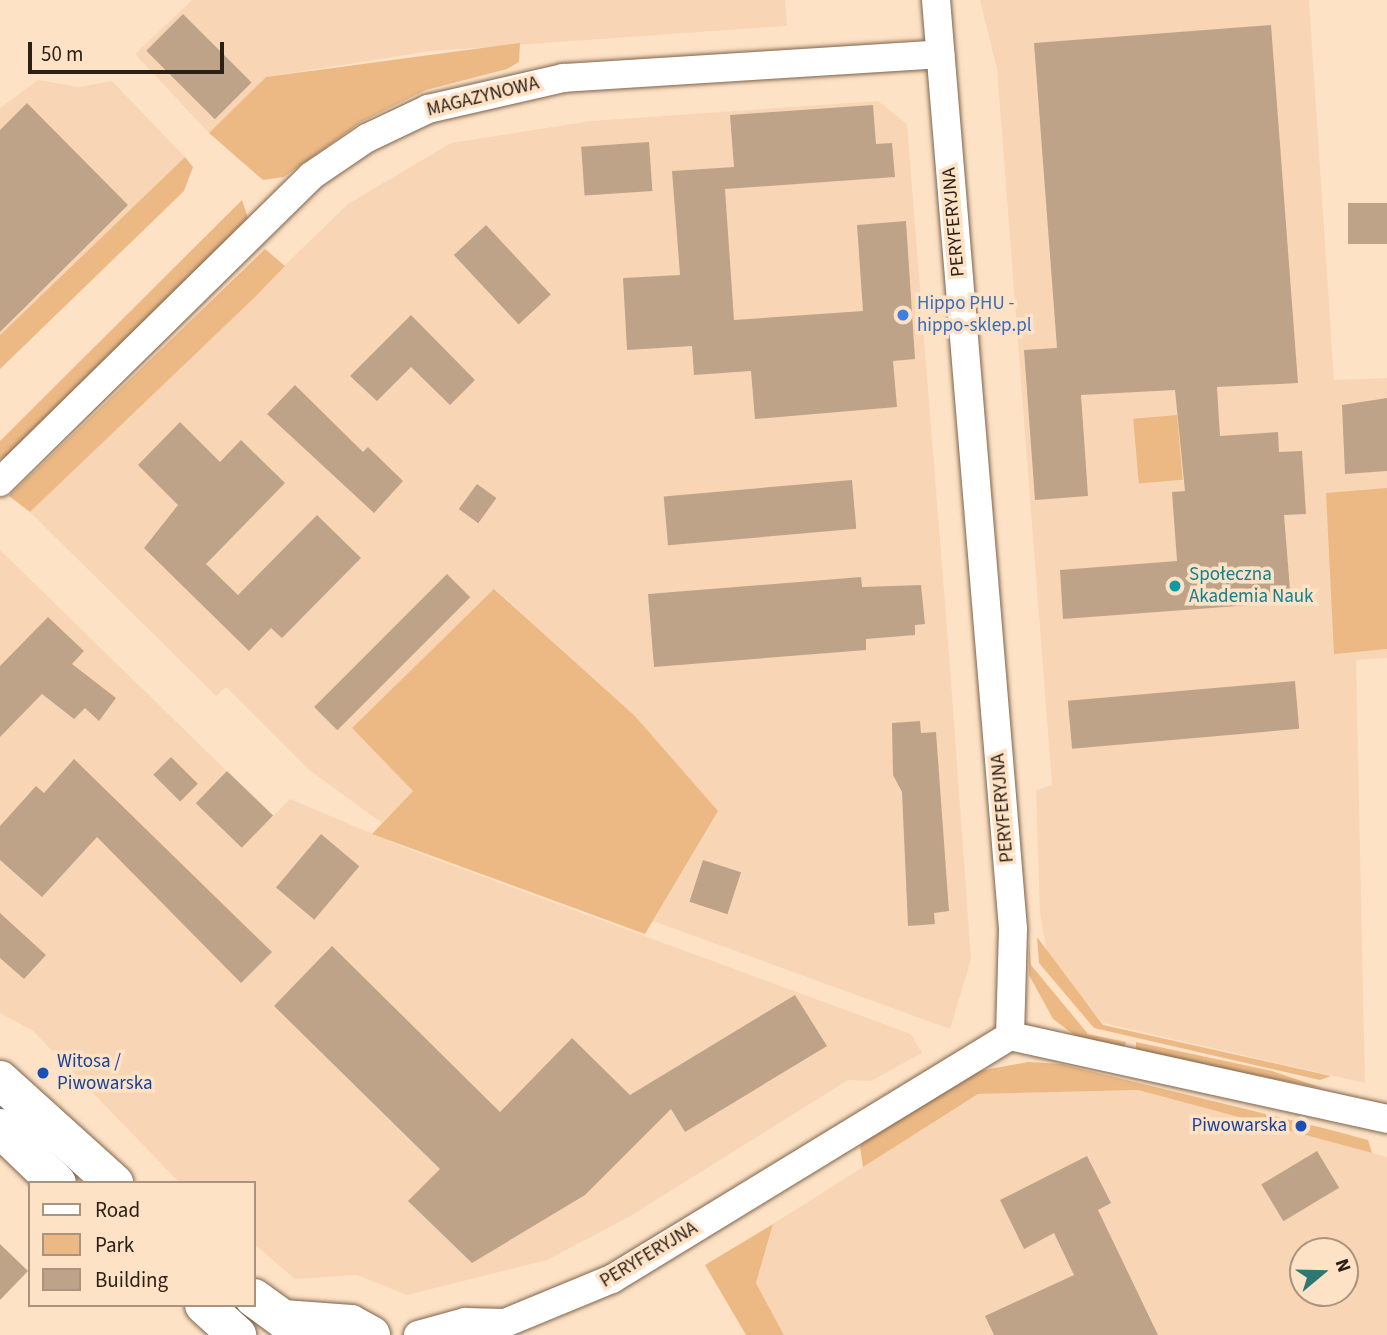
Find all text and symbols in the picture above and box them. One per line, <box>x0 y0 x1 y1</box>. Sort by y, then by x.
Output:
scale bar <box>32 28 228 72</box>
text: 50 m <box>41 39 83 69</box>
street label: MAGAZYNOWA <box>425 72 541 122</box>
street label: PERYFERYJNA <box>938 166 970 278</box>
place label: Hippo PHU - hippo-sklep.pl <box>917 293 1032 337</box>
marker: Hippo PHU - hippo-sklep.pl <box>895 307 911 323</box>
place label: Społeczna Akademia Nauk <box>1189 564 1313 608</box>
marker: Społeczna Akademia Nauk <box>1167 578 1183 594</box>
street label: PERYFERYJNA <box>987 752 1019 864</box>
place label: Witosa / Piwowarska <box>57 1051 153 1095</box>
marker: Witosa / Piwowarska <box>35 1065 51 1081</box>
place label: Piwowarska <box>1191 1115 1287 1137</box>
marker: Piwowarska <box>1293 1118 1309 1134</box>
legend <box>28 1181 256 1307</box>
text: Road <box>95 1195 140 1225</box>
street label: PERYFERYJNA <box>596 1217 702 1293</box>
text: Park <box>95 1230 134 1260</box>
north arrow <box>1289 1237 1359 1307</box>
text: N <box>1328 1255 1357 1276</box>
text: Building <box>95 1265 168 1295</box>

